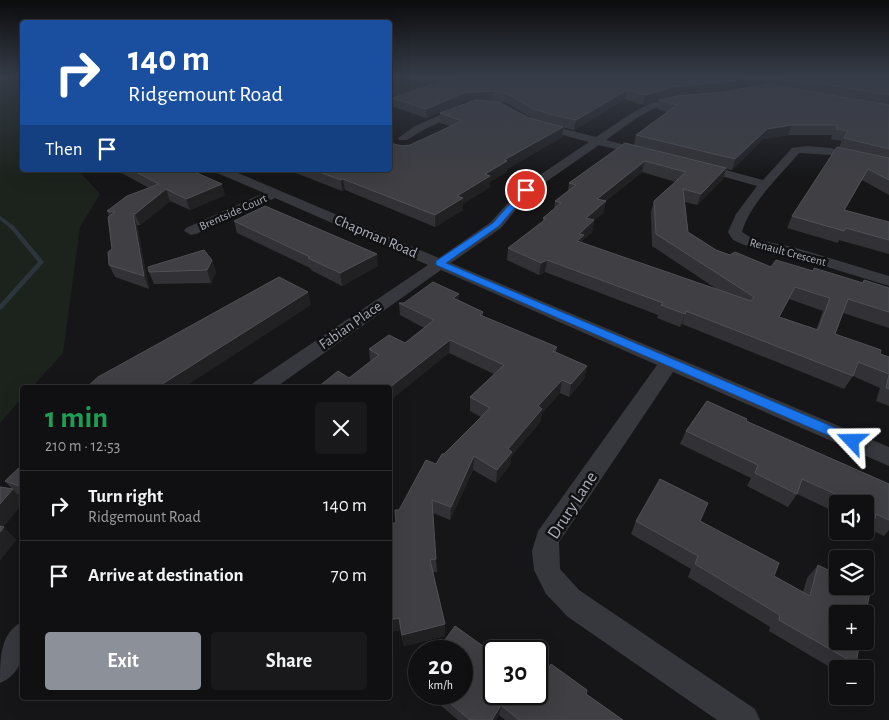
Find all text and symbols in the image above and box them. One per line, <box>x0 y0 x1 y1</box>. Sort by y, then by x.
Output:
icon: right <box>45 40 110 105</box>
text: 140 m <box>128 42 210 77</box>
text: Ridgemount Road <box>128 83 283 105</box>
icon: arrive <box>93 135 121 163</box>
text: Then <box>45 140 83 159</box>
pin <box>505 169 547 211</box>
icon: arrive <box>512 176 540 204</box>
street label: Brentside Court <box>197 192 269 232</box>
street label: Chapman Road <box>332 212 420 261</box>
street label: Renault Crescent <box>749 236 828 268</box>
street label: Fabian Place <box>316 298 384 352</box>
button: close <box>315 402 367 454</box>
text: 1 min <box>45 403 108 433</box>
position arrow <box>825 414 877 466</box>
text: 210 m · 12:53 <box>45 438 120 454</box>
street label: Drury Lane <box>545 469 601 542</box>
text: Turn right <box>88 487 163 506</box>
icon: right <box>45 492 73 520</box>
map controls <box>829 495 874 705</box>
button: sound <box>829 495 874 540</box>
text: 140 m <box>323 496 367 515</box>
text: Ridgemount Road <box>88 509 201 525</box>
button: layers <box>829 550 874 595</box>
icon: arrive <box>45 562 73 590</box>
text: Arrive at destination <box>88 566 244 585</box>
text: 70 m <box>331 566 367 585</box>
button: + <box>829 605 874 650</box>
button: Exit <box>45 632 201 690</box>
button: Share <box>211 632 367 690</box>
speed limit sign: 30 <box>483 640 548 705</box>
text: 20 <box>428 654 453 679</box>
button: − <box>829 660 874 705</box>
text: km/h <box>428 679 453 691</box>

